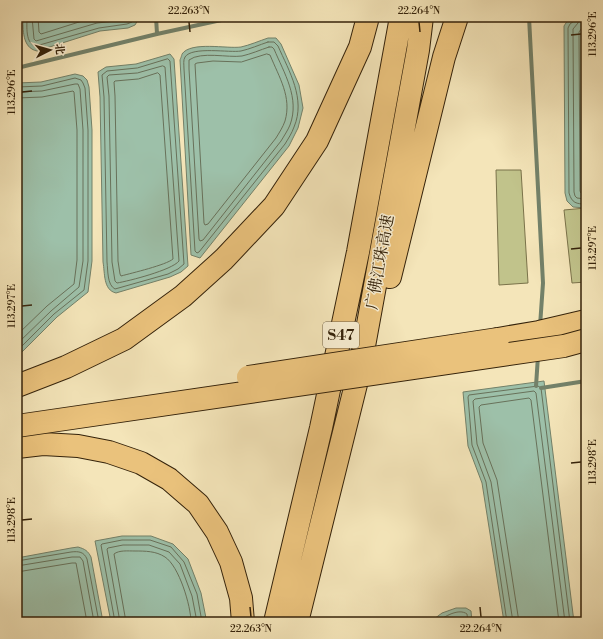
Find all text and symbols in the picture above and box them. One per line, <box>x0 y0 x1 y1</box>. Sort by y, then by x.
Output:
text: 22.263°N <box>168 5 211 17</box>
text: 22.264°N <box>398 5 441 17</box>
text: 113.296°E <box>587 11 599 57</box>
north arrow <box>30 30 70 70</box>
text: 北 <box>51 43 66 55</box>
text: 113.296°E <box>6 69 18 115</box>
street label: 广佛江珠高速 <box>362 213 398 311</box>
text: 113.297°E <box>587 226 599 270</box>
text: 113.297°E <box>6 284 18 328</box>
road number: S47 <box>323 322 359 348</box>
text: 113.298°E <box>587 439 599 485</box>
text: 113.298°E <box>6 497 18 543</box>
text: 22.263°N <box>230 623 273 635</box>
text: 22.264°N <box>460 623 503 635</box>

